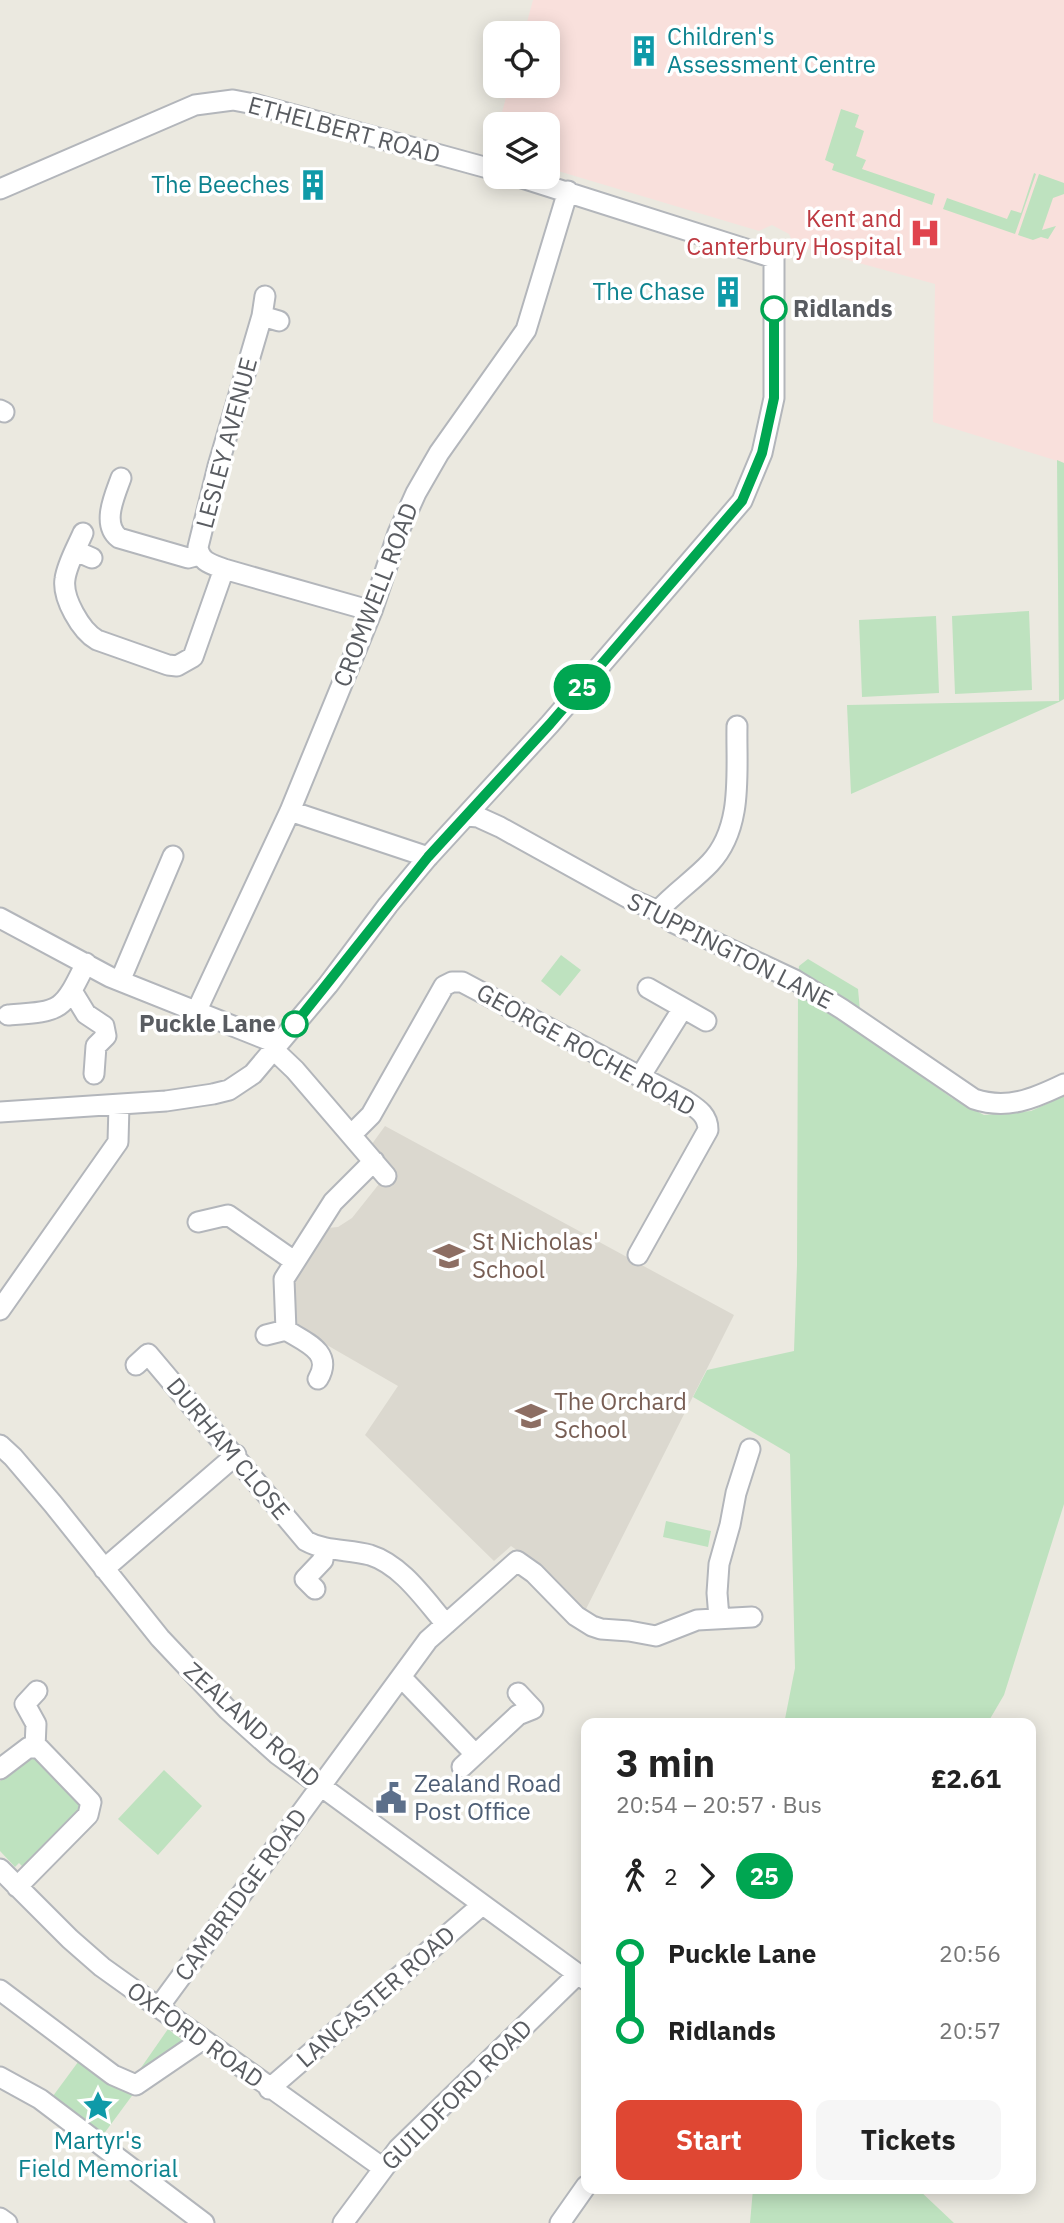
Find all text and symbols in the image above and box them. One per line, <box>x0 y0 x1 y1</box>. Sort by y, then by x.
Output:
place label: Children's Assessment Centre <box>667 20 876 80</box>
map controls <box>483 21 560 189</box>
button: locate <box>483 21 560 98</box>
building icon: Children's Assessment Centre <box>627 34 661 68</box>
street label: ETHELBERT ROAD <box>245 88 444 170</box>
button: layers <box>483 112 560 189</box>
place label: The Beeches <box>151 168 290 200</box>
building icon: The Beeches <box>296 168 330 202</box>
place label: Kent and Canterbury Hospital <box>686 202 902 262</box>
hospital icon: Kent and Canterbury Hospital <box>908 216 942 250</box>
place label: The Chase <box>593 275 705 307</box>
building icon: The Chase <box>711 275 745 309</box>
place label: Ridlands <box>793 292 893 324</box>
marker: Ridlands <box>761 296 787 322</box>
street label: LESLEY AVENUE <box>188 354 264 532</box>
street label: CROMWELL ROAD <box>325 498 425 691</box>
line badge: 25 <box>550 664 614 710</box>
text: 25 <box>568 671 596 703</box>
street label: STUPPINGTON LANE <box>622 884 839 1016</box>
street label: GEORGE ROCHE ROAD <box>471 975 702 1123</box>
place label: Puckle Lane <box>139 1007 276 1039</box>
marker: Puckle Lane <box>282 1011 308 1037</box>
place label: St Nicholas' School <box>472 1225 599 1285</box>
school or university icon: St Nicholas' School <box>432 1239 466 1273</box>
street label: DURHAM CLOSE <box>160 1371 298 1526</box>
place label: The Orchard School <box>554 1385 687 1445</box>
school or university icon: The Orchard School <box>514 1399 548 1433</box>
street label: ZEALAND ROAD <box>178 1654 328 1794</box>
text: 3 min <box>616 1738 715 1787</box>
text: £2.61 <box>931 1761 1001 1795</box>
place label: Zealand Road Post Office <box>414 1767 562 1827</box>
public building icon: Zealand Road Post Office <box>374 1781 408 1815</box>
text: 20:54 – 20:57 · Bus <box>616 1789 822 1819</box>
street label: CAMBRIDGE ROAD <box>167 1802 314 1987</box>
icon: walk <box>616 1857 654 1895</box>
icon: forward <box>688 1857 726 1895</box>
text: 25 <box>750 1860 779 1892</box>
text: 2 <box>664 1861 678 1891</box>
street label: LANCASTER ROAD <box>289 1918 462 2074</box>
text: Puckle Lane <box>668 1936 816 1970</box>
text: 20:56 <box>939 1938 1001 1968</box>
street label: OXFORD ROAD <box>121 1974 270 2095</box>
street label: GUILDFORD ROAD <box>374 2012 539 2177</box>
text: Ridlands <box>668 2013 776 2047</box>
text: 20:57 <box>939 2015 1001 2045</box>
place icon: Martyr's Field Memorial <box>81 2089 115 2123</box>
button: Start <box>616 2100 802 2180</box>
button: Tickets <box>816 2100 1001 2180</box>
place label: Martyr's Field Memorial <box>18 2124 178 2184</box>

